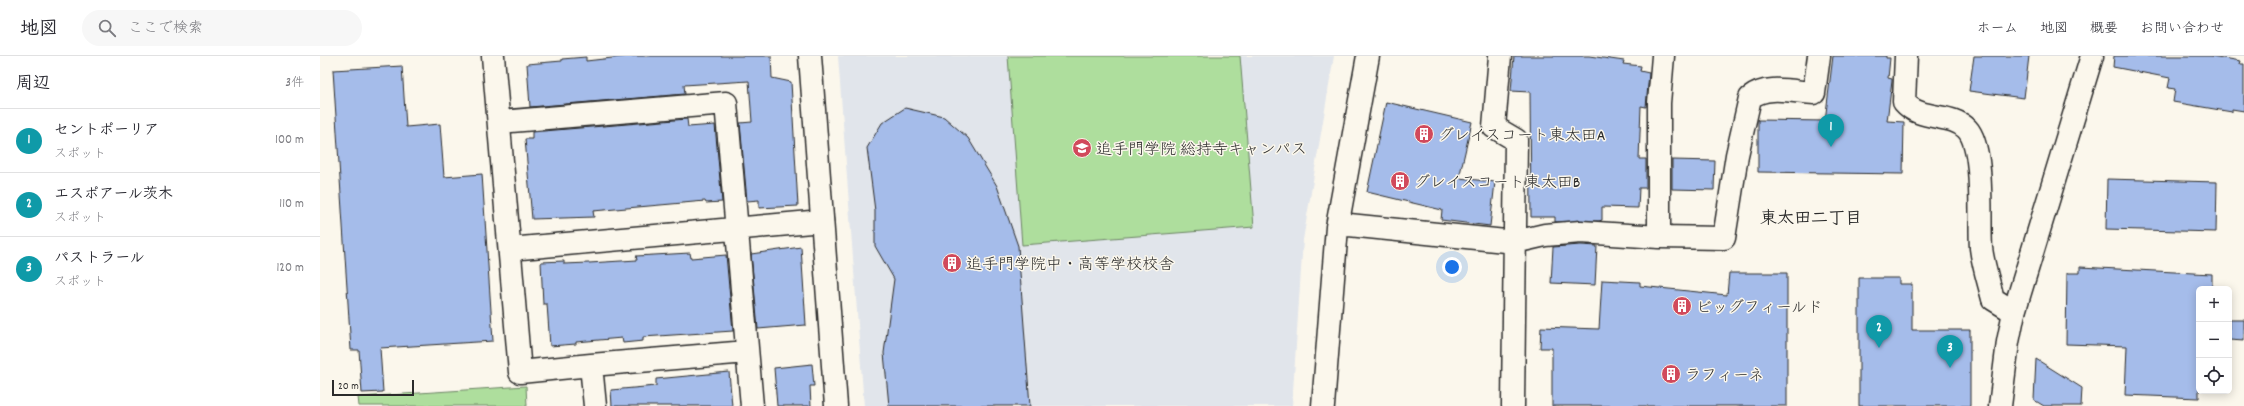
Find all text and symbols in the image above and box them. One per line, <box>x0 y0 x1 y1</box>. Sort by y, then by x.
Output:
search box <box>82 10 362 46</box>
text: 地図 <box>20 17 58 44</box>
icon: search <box>96 17 118 39</box>
text: ここで検索 <box>128 18 203 40</box>
text: ホーム <box>1977 19 2018 39</box>
text: 地図 <box>2040 19 2068 39</box>
text: 概要 <box>2090 19 2118 39</box>
text: お問い合わせ <box>2140 19 2224 39</box>
text: 周辺 <box>16 73 50 97</box>
text: 3件 <box>285 74 304 93</box>
pin: 1 <box>1818 114 1844 147</box>
text: セントポーリア <box>54 120 159 142</box>
building icon: グレイスコート東太田A <box>1413 123 1435 145</box>
place label: グレイスコート東太田A <box>1438 125 1606 148</box>
text: 1 <box>28 131 30 150</box>
text: 100 m <box>275 131 304 150</box>
school or university icon: 追手門学院 総持寺キャンパス <box>1071 137 1093 159</box>
place label: 追手門学院 総持寺キャンパス <box>1096 139 1307 162</box>
text: スポット <box>54 145 106 164</box>
building icon: グレイスコート東太田B <box>1389 170 1411 192</box>
place label: グレイスコート東太田B <box>1414 172 1580 195</box>
text: エスポアール茨木 <box>54 184 173 206</box>
text: 2 <box>26 195 32 214</box>
text: 110 m <box>279 195 304 214</box>
district label: 東太田二丁目 <box>1760 208 1862 232</box>
text: スポット <box>54 209 106 228</box>
text: パストラール <box>54 248 145 270</box>
building icon: 追手門学院中・高等学校校舎 <box>941 252 963 274</box>
place label: 追手門学院中・高等学校校舎 <box>966 254 1174 277</box>
your location <box>1442 257 1462 277</box>
text: 3 <box>26 259 32 278</box>
text: 120 m <box>276 259 304 278</box>
text: スポット <box>54 273 106 292</box>
map controls <box>2196 286 2232 394</box>
button: + <box>2196 286 2232 322</box>
building icon: ビッグフィールド <box>1671 295 1693 317</box>
place label: ビッグフィールド <box>1696 297 1823 320</box>
pin: 2 <box>1866 315 1892 348</box>
button: − <box>2196 322 2232 358</box>
pin: 3 <box>1937 335 1963 368</box>
button: locate <box>2196 358 2232 394</box>
building icon: ラフィーネ <box>1660 363 1682 385</box>
place label: ラフィーネ <box>1685 365 1764 388</box>
scale bar <box>332 378 414 397</box>
text: 20 m <box>338 379 359 395</box>

